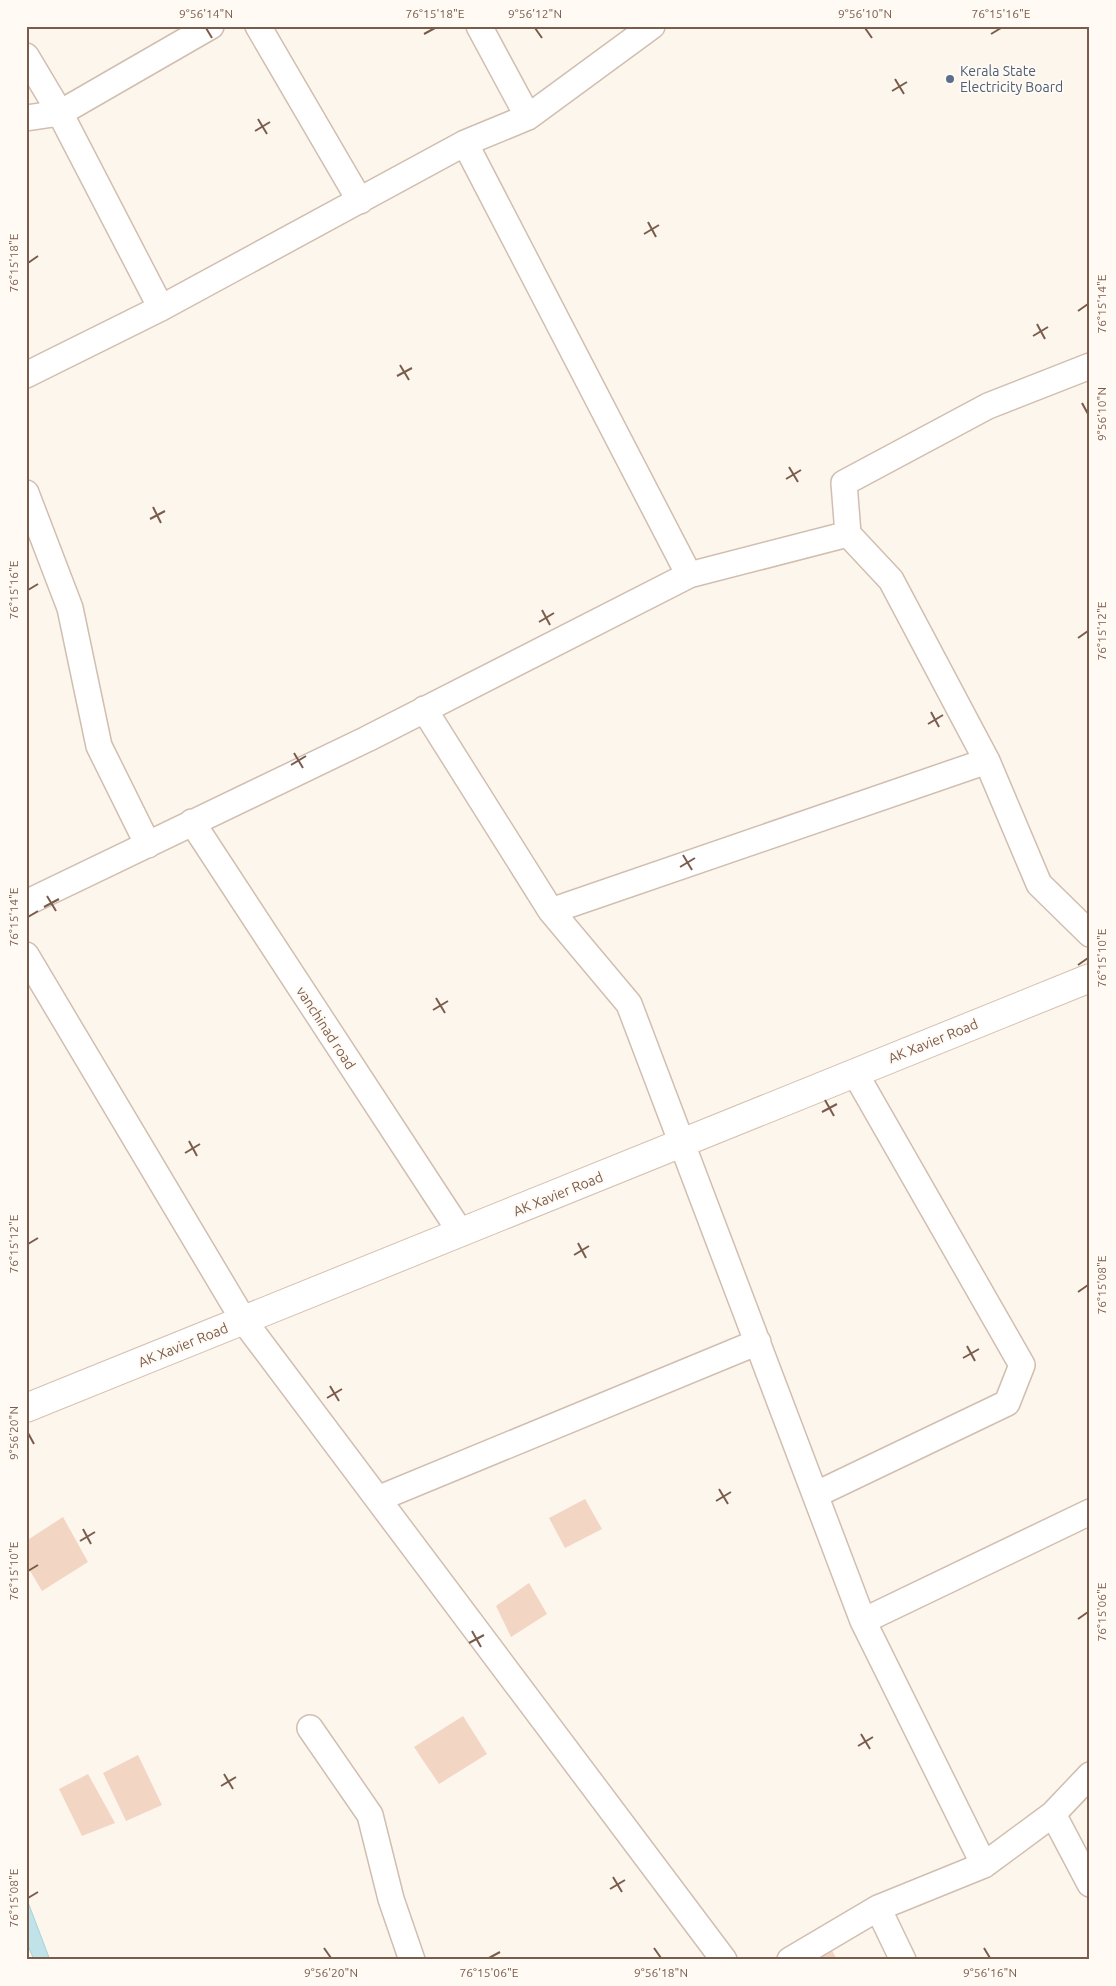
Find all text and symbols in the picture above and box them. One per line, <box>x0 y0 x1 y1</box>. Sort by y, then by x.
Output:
text: 9°56'14"N <box>179 7 233 20</box>
text: 76°15'18"E <box>406 7 465 20</box>
text: 9°56'12"N <box>508 7 562 20</box>
text: 9°56'10"N <box>838 7 892 20</box>
text: 76°15'16"E <box>972 7 1031 20</box>
place label: Kerala State Electricity Board <box>960 63 1063 95</box>
marker: Kerala State Electricity Board <box>944 73 956 85</box>
text: 76°15'18"E <box>7 233 20 292</box>
text: 76°15'14"E <box>1095 274 1108 333</box>
text: 9°56'10"N <box>1095 387 1108 441</box>
text: 76°15'16"E <box>7 560 20 619</box>
text: 76°15'12"E <box>1095 601 1108 660</box>
text: 76°15'14"E <box>7 887 20 946</box>
text: 76°15'10"E <box>1095 928 1108 987</box>
street label: vanchinad road <box>293 984 359 1072</box>
street label: AK Xavier Road <box>886 1016 980 1066</box>
street label: AK Xavier Road <box>511 1169 605 1219</box>
text: 76°15'12"E <box>7 1214 20 1273</box>
text: 76°15'08"E <box>1095 1255 1108 1314</box>
street label: AK Xavier Road <box>136 1320 230 1370</box>
text: 9°56'20"N <box>7 1406 20 1460</box>
text: 76°15'10"E <box>7 1541 20 1600</box>
text: 76°15'06"E <box>1095 1582 1108 1641</box>
text: 76°15'08"E <box>7 1868 20 1927</box>
text: 9°56'20"N <box>304 1966 358 1979</box>
text: 76°15'06"E <box>460 1966 519 1979</box>
text: 9°56'18"N <box>634 1966 688 1979</box>
text: 9°56'16"N <box>963 1966 1017 1979</box>

